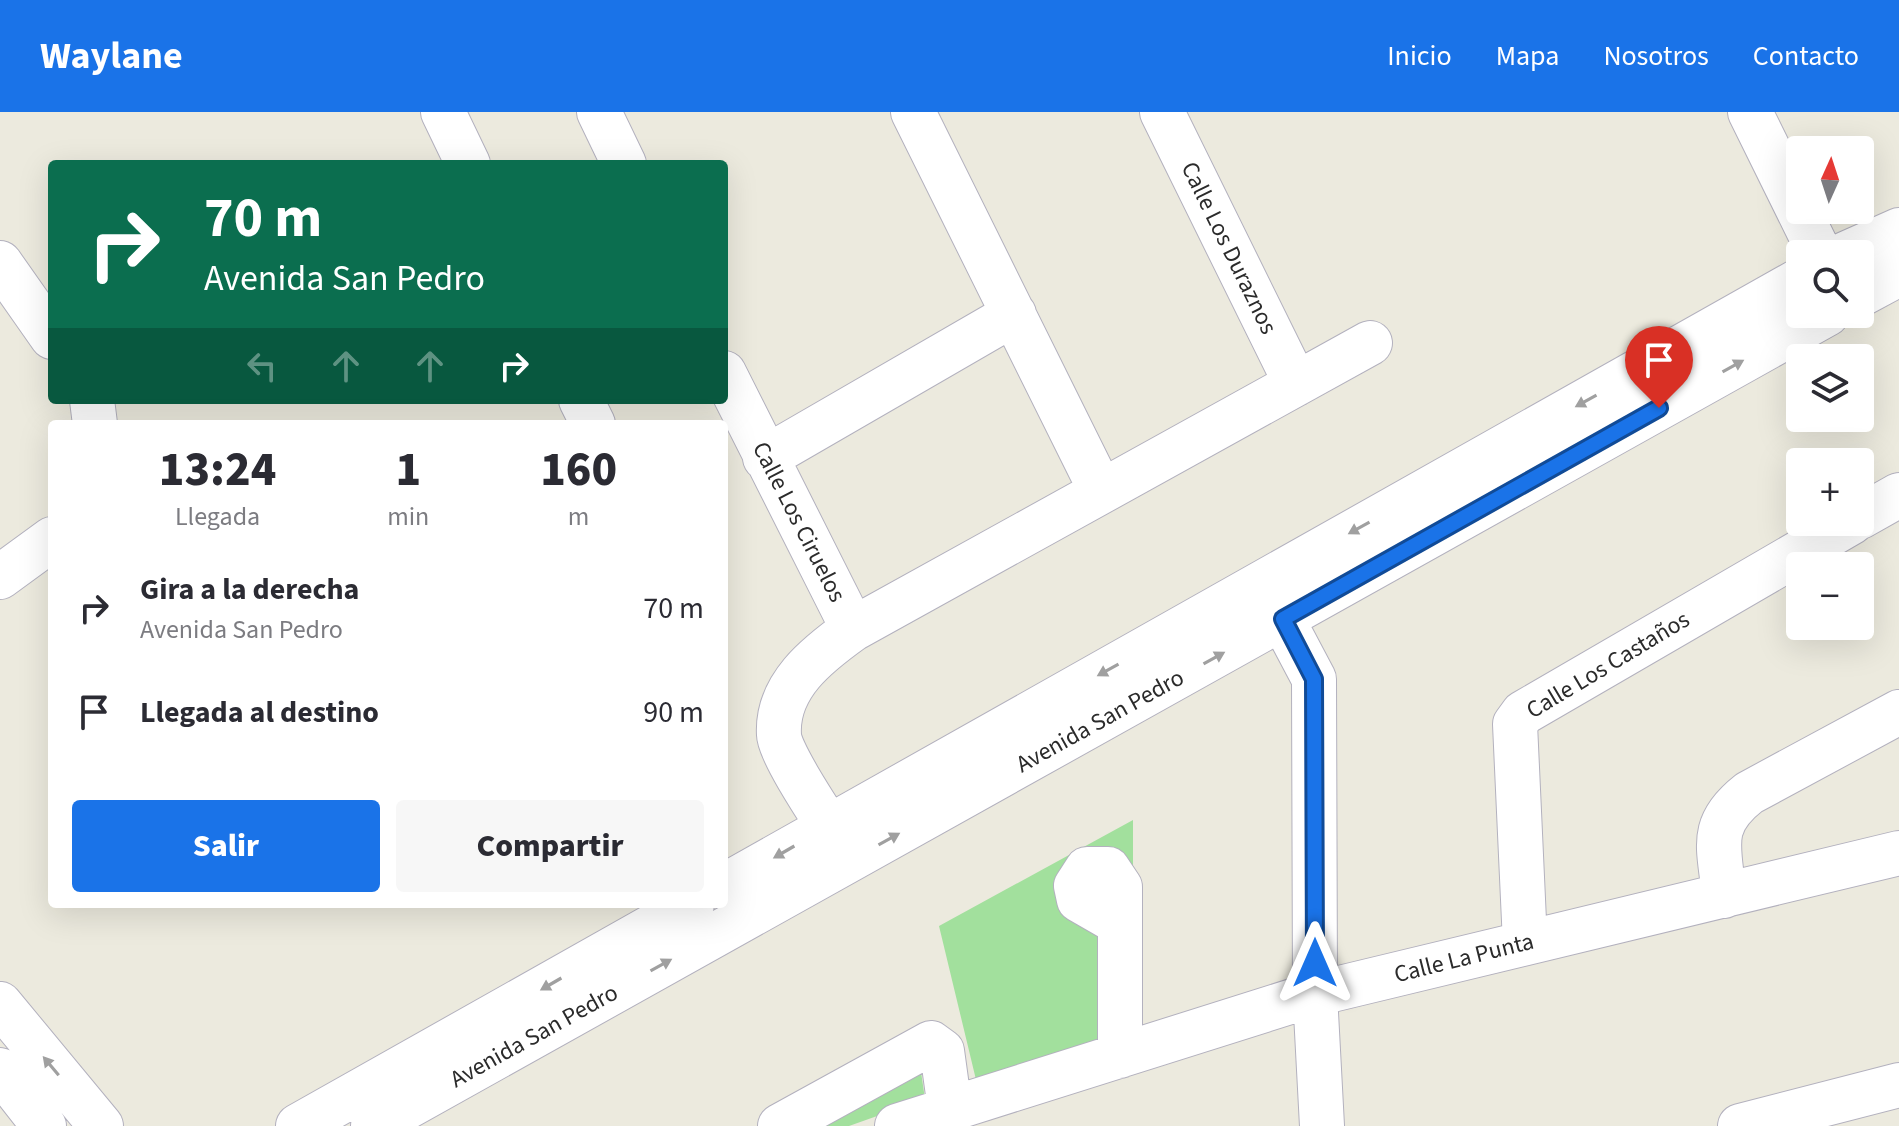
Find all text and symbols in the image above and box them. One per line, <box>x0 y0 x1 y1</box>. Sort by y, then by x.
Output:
text: Waylane <box>40 29 183 83</box>
text: Inicio <box>1387 36 1452 76</box>
text: Mapa <box>1496 36 1559 76</box>
text: Nosotros <box>1603 36 1709 76</box>
text: Contacto <box>1753 36 1859 76</box>
north arrow <box>1786 136 1874 224</box>
map controls <box>1786 136 1874 640</box>
street label: Calle Los Duraznos <box>1172 156 1286 340</box>
text: 70 m <box>204 179 322 258</box>
icon: right <box>72 192 176 296</box>
button: search <box>1786 240 1874 328</box>
text: Avenida San Pedro <box>204 253 485 304</box>
pin <box>1625 326 1693 408</box>
icon: arrive <box>1637 338 1681 382</box>
icon: left <box>240 344 284 388</box>
icon: ahead <box>324 344 368 388</box>
icon: ahead <box>408 344 452 388</box>
icon: right <box>492 344 536 388</box>
button: layers <box>1786 344 1874 432</box>
one-way arrow <box>1722 359 1745 373</box>
one-way arrow <box>1575 393 1597 407</box>
text: 13:24 <box>159 436 276 504</box>
text: 1 <box>395 436 421 504</box>
text: 160 <box>540 436 617 504</box>
street label: Calle Los Ciruelos <box>743 436 855 608</box>
button: + <box>1786 448 1874 536</box>
text: Llegada <box>175 498 260 535</box>
text: min <box>387 498 429 535</box>
text: m <box>568 498 589 535</box>
one-way arrow <box>1348 522 1371 535</box>
button: − <box>1786 552 1874 640</box>
text: Gira a la derecha <box>140 568 359 611</box>
icon: right <box>72 586 116 630</box>
text: 70 m <box>643 587 704 630</box>
street label: Calle Los Castaños <box>1520 602 1696 728</box>
text: Avenida San Pedro <box>140 611 343 648</box>
one-way arrow <box>1202 651 1225 665</box>
street label: Avenida San Pedro <box>1010 660 1190 782</box>
one-way arrow <box>1097 663 1120 676</box>
icon: arrive <box>72 690 116 734</box>
text: Llegada al destino <box>140 691 379 734</box>
text: 90 m <box>643 691 704 734</box>
button: Salir <box>72 800 380 892</box>
button: Compartir <box>396 800 704 892</box>
one-way arrow <box>877 832 900 846</box>
one-way arrow <box>773 845 795 859</box>
position arrow <box>1273 921 1357 1005</box>
street label: Calle La Punta <box>1390 924 1538 992</box>
one-way arrow <box>650 959 673 972</box>
street label: Avenida San Pedro <box>444 975 624 1097</box>
one-way arrow <box>540 977 563 991</box>
one-way arrow <box>43 1056 60 1076</box>

